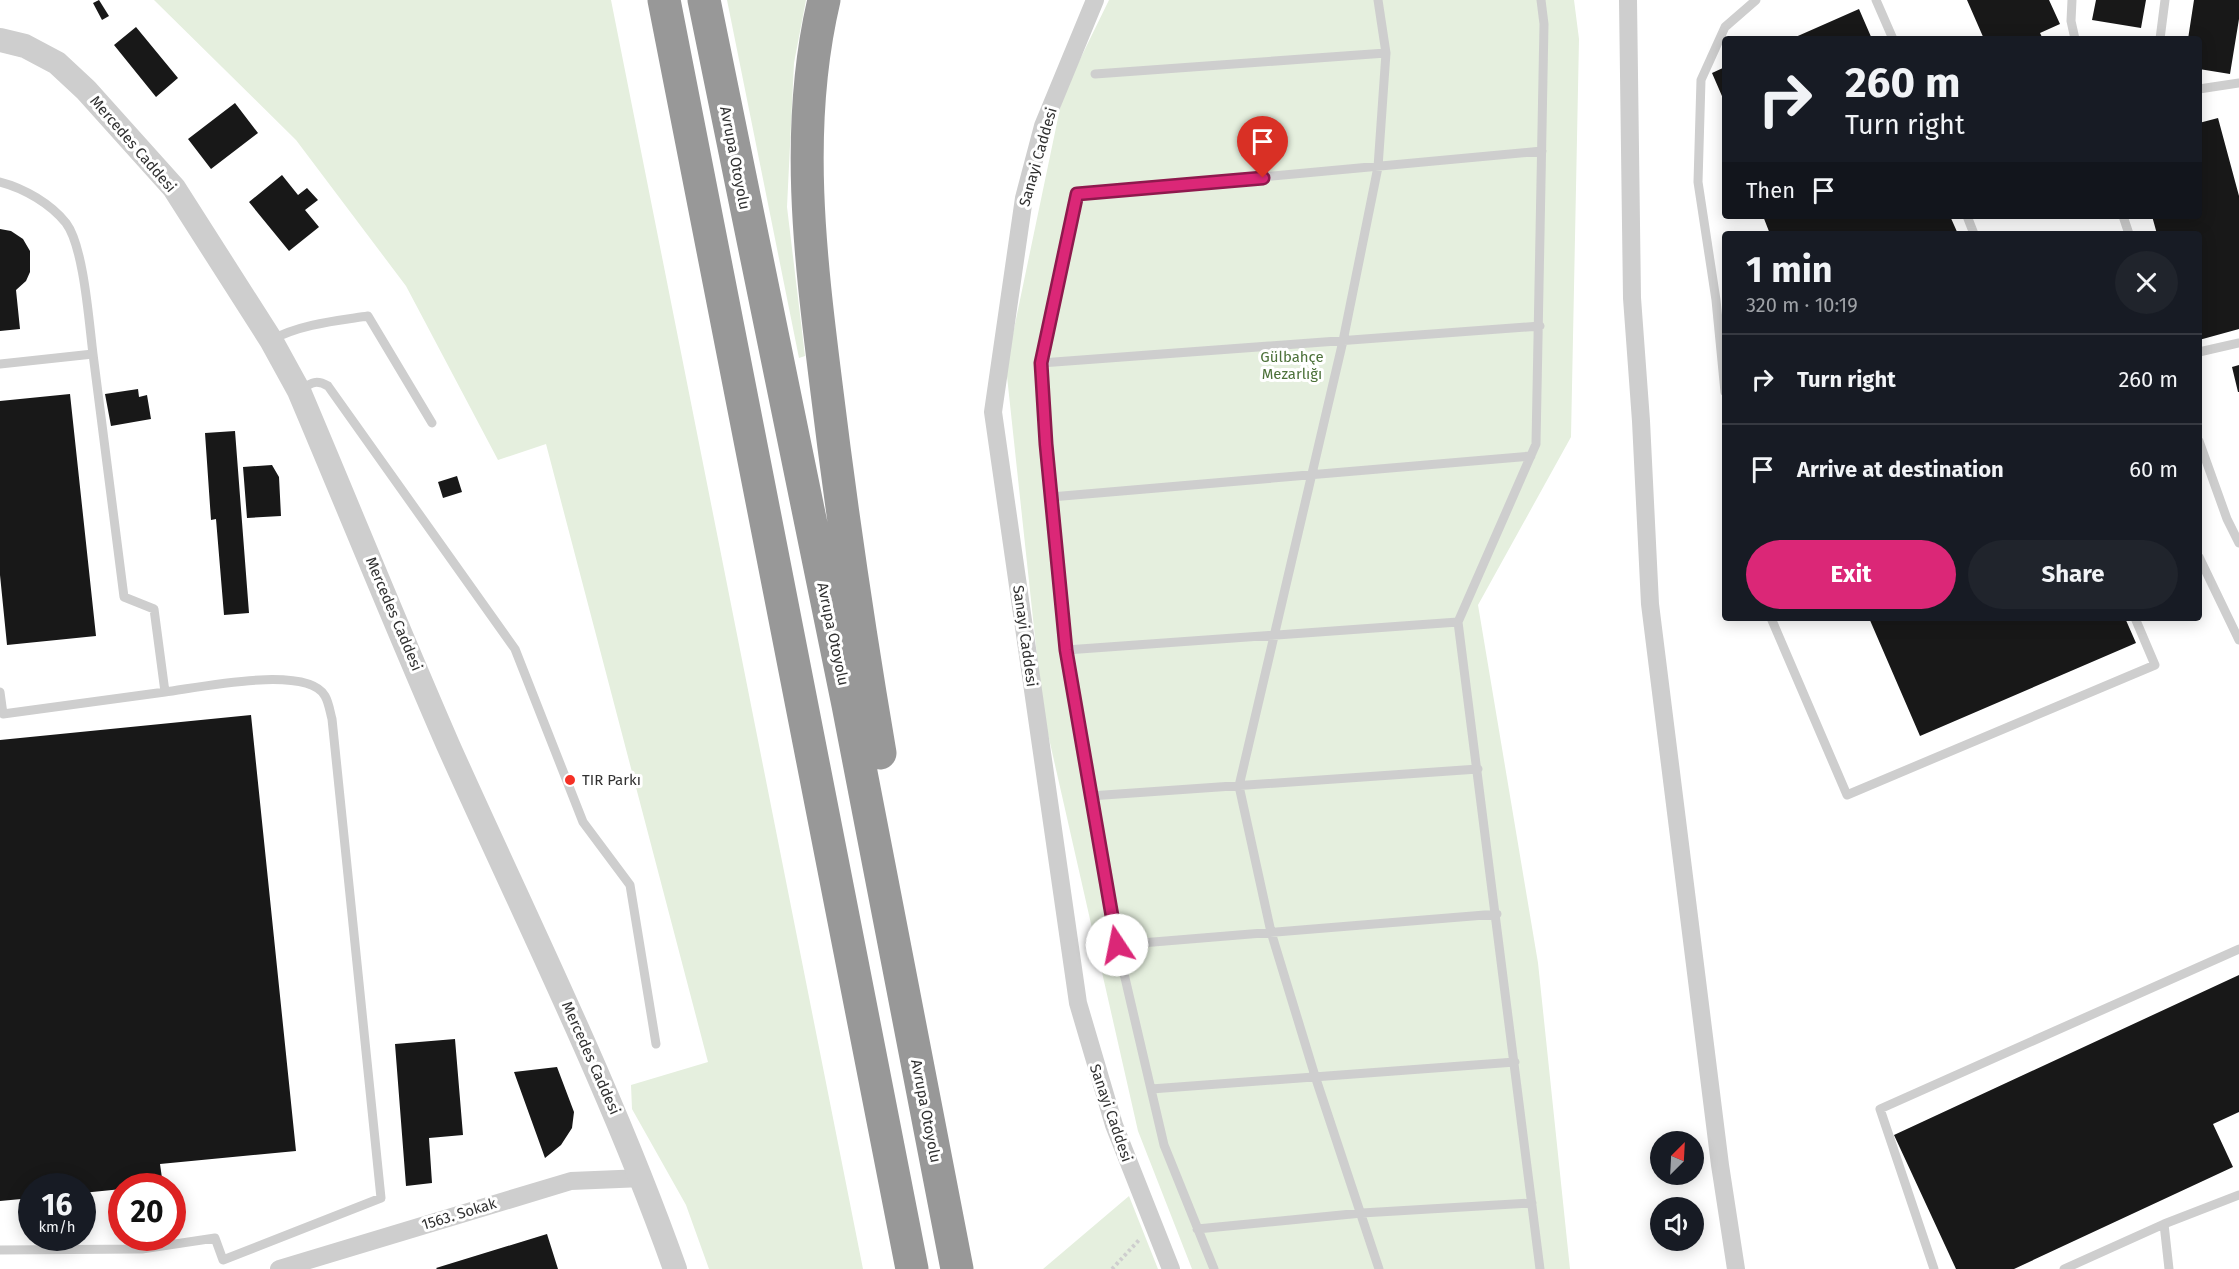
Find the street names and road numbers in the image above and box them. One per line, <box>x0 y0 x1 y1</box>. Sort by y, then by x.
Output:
street label: Mercedes Caddesi <box>86 92 180 196</box>
street label: Avrupa Otoyolu <box>716 105 754 211</box>
street label: Sanayi Caddesi <box>1015 105 1061 209</box>
street label: Mercedes Caddesi <box>362 554 426 674</box>
street label: Avrupa Otoyolu <box>813 581 853 687</box>
street label: Sanayi Caddesi <box>1009 584 1041 688</box>
street label: Mercedes Caddesi <box>558 999 624 1117</box>
street label: Avrupa Otoyolu <box>907 1058 945 1164</box>
street label: Sanayi Caddesi <box>1086 1062 1136 1164</box>
street label: 1563. Sokak <box>419 1194 499 1234</box>

